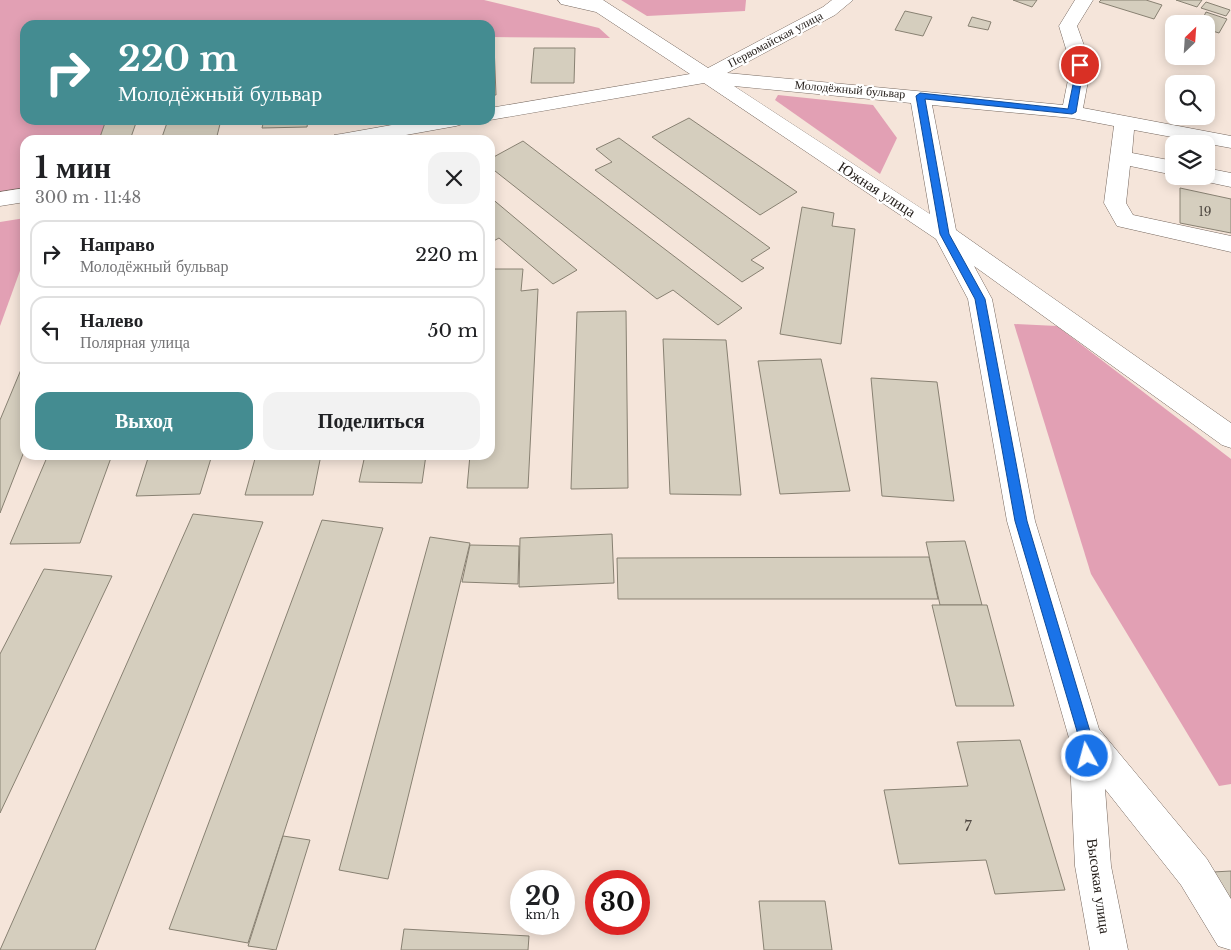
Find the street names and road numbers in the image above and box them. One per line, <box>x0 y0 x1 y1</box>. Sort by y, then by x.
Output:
street label: Первомайская улица <box>725 7 826 70</box>
street label: Молодёжный бульвар <box>794 77 906 101</box>
street label: Южная улица <box>835 157 920 221</box>
street label: Высокая улица <box>1083 837 1115 935</box>

